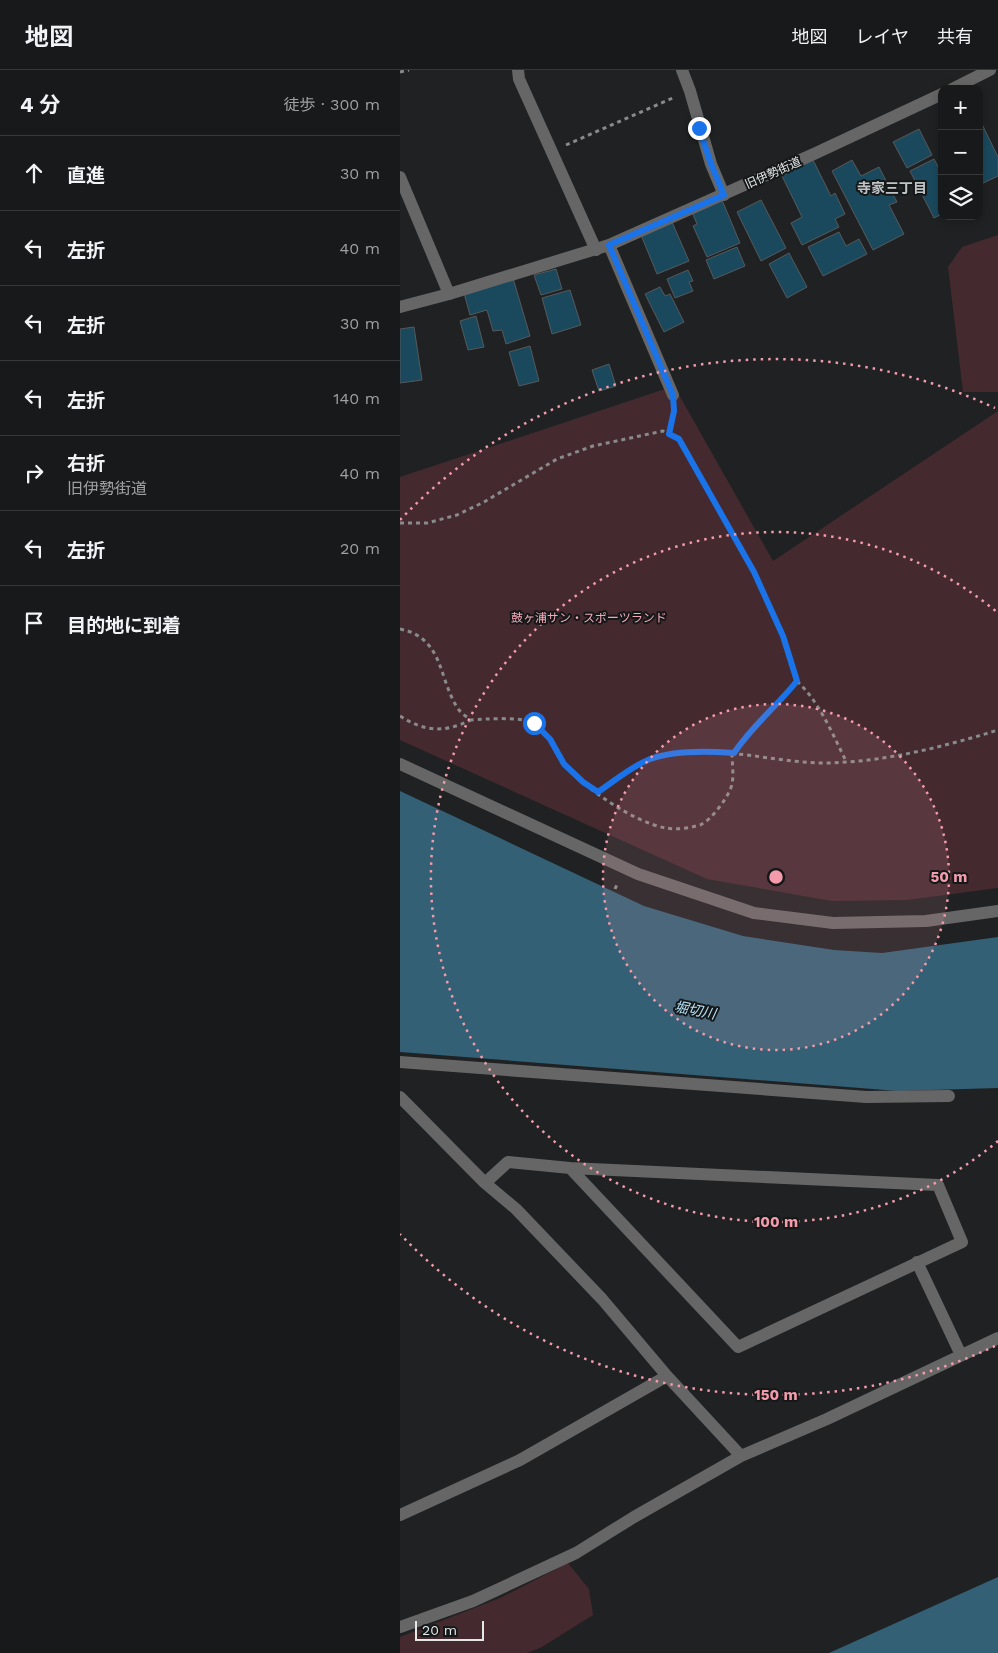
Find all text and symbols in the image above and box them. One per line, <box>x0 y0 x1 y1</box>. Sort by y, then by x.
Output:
text: 地図 <box>25 23 73 51</box>
text: 地図 <box>792 26 828 47</box>
text: レイヤ <box>856 26 909 47</box>
text: 共有 <box>937 26 973 47</box>
map controls <box>938 85 983 220</box>
button: + <box>938 85 983 130</box>
text: 4 分 <box>20 92 61 117</box>
text: 徒歩 · 300 m <box>284 95 380 114</box>
route end <box>688 117 711 140</box>
button: − <box>938 130 983 175</box>
street label: 旧伊勢街道 <box>743 154 803 192</box>
icon: ahead <box>20 159 48 187</box>
text: 直進 <box>67 164 105 187</box>
text: 30 m <box>340 164 380 183</box>
button: layers <box>938 175 983 220</box>
district label: 寺家三丁目 <box>857 180 927 196</box>
icon: left <box>20 234 48 262</box>
text: 左折 <box>67 239 105 262</box>
text: 40 m <box>340 239 380 258</box>
icon: left <box>20 309 48 337</box>
text: 左折 <box>67 314 105 337</box>
text: 30 m <box>340 314 380 333</box>
icon: left <box>20 384 48 412</box>
text: 左折 <box>67 389 105 412</box>
text: 140 m <box>333 389 380 408</box>
text: 右折 <box>67 452 105 475</box>
icon: right <box>20 459 48 487</box>
text: 40 m <box>340 464 380 483</box>
text: 旧伊勢街道 <box>67 479 147 498</box>
icon: left <box>20 534 48 562</box>
text: 左折 <box>67 539 105 562</box>
text: 20 m <box>340 539 380 558</box>
icon: arrive <box>20 609 48 637</box>
park label: 鼓ヶ浦サン・スポーツランド <box>511 611 667 625</box>
text: 目的地に到着 <box>67 614 181 637</box>
route start <box>523 712 546 735</box>
centre of rings <box>767 868 785 886</box>
text: 50 m <box>931 868 967 886</box>
water label: 堀切川 <box>673 998 719 1022</box>
text: 100 m <box>754 1213 798 1231</box>
text: 150 m <box>754 1386 798 1404</box>
scale bar <box>415 1618 484 1641</box>
text: 20 m <box>422 1622 457 1638</box>

